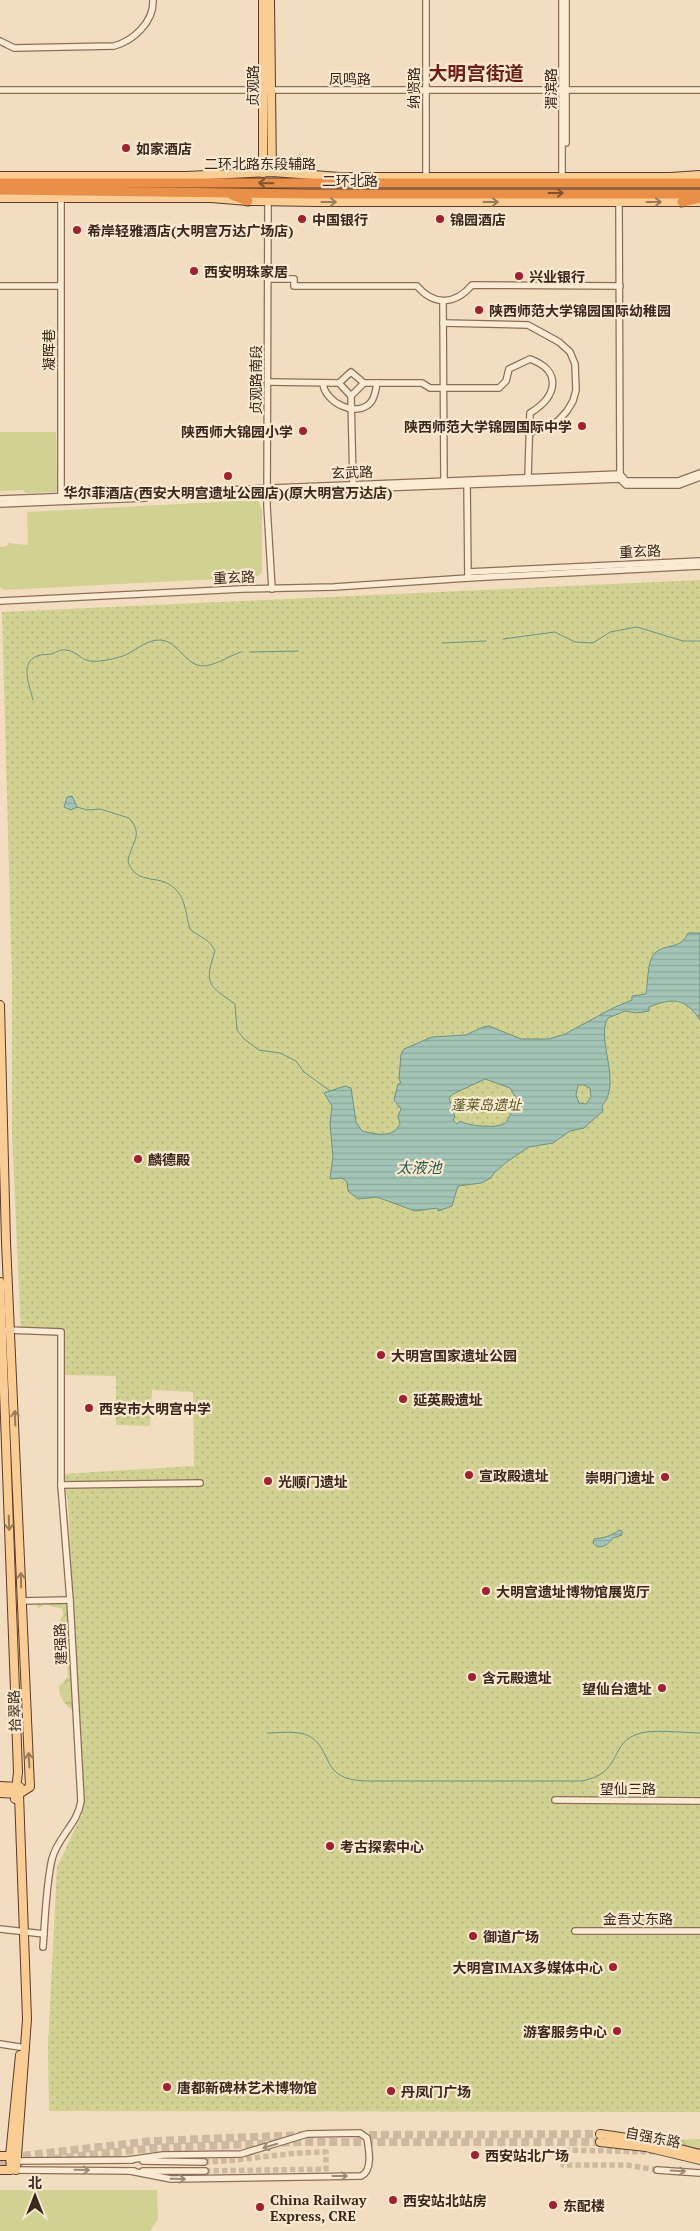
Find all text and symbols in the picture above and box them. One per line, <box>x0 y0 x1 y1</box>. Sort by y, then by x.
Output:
district label: 大明宫街道 <box>428 60 524 85</box>
street label: 贞观路 <box>243 65 262 107</box>
street label: 纳贤路 <box>404 67 423 109</box>
street label: 渭滨路 <box>541 68 560 110</box>
street label: 凤鸣路 <box>329 69 371 88</box>
place label: 如家酒店 <box>136 139 192 158</box>
marker: 如家酒店 <box>120 142 132 154</box>
street label: 二环北路东段辅路 <box>204 154 316 173</box>
street label: 二环北路 <box>322 171 378 190</box>
one-way arrow <box>259 178 275 188</box>
one-way arrow <box>548 188 564 198</box>
one-way arrow <box>320 197 336 207</box>
one-way arrow <box>482 197 499 207</box>
one-way arrow <box>645 197 661 207</box>
place label: 中国银行 <box>312 210 368 229</box>
place label: 锦园酒店 <box>450 210 506 229</box>
marker: 中国银行 <box>296 213 308 225</box>
marker: 锦园酒店 <box>434 213 446 225</box>
place label: 希岸轻雅酒店(大明宫万达广场店) <box>87 221 294 240</box>
marker: 希岸轻雅酒店(大明宫万达广场店) <box>71 224 83 236</box>
place label: 西安明珠家居 <box>204 262 288 281</box>
marker: 西安明珠家居 <box>188 265 200 277</box>
place label: 兴业银行 <box>529 267 585 286</box>
marker: 兴业银行 <box>513 270 525 282</box>
place label: 陕西师范大学锦园国际幼稚园 <box>489 301 671 320</box>
marker: 陕西师范大学锦园国际幼稚园 <box>473 304 485 316</box>
street label: 凝晖巷 <box>39 329 58 371</box>
street label: 贞观路南段 <box>246 345 265 415</box>
place label: 陕西师范大学锦园国际中学 <box>404 417 572 436</box>
marker: 陕西师范大学锦园国际中学 <box>576 420 588 432</box>
place label: 陕西师大锦园小学 <box>181 422 293 441</box>
marker: 陕西师大锦园小学 <box>297 425 309 437</box>
street label: 玄武路 <box>331 462 373 482</box>
marker: 华尔菲酒店(西安大明宫遗址公园店)(原大明宫万达店) <box>222 470 234 482</box>
place label: 华尔菲酒店(西安大明宫遗址公园店)(原大明宫万达店) <box>64 483 393 502</box>
street label: 重玄路 <box>619 540 661 562</box>
street label: 重玄路 <box>213 566 255 588</box>
park label: 蓬莱岛遗址 <box>451 1095 522 1114</box>
place label: 麟德殿 <box>148 1150 190 1169</box>
marker: 麟德殿 <box>132 1153 144 1165</box>
water label: 太液池 <box>396 1157 443 1177</box>
place label: 大明宫国家遗址公园 <box>391 1346 517 1365</box>
marker: 大明宫国家遗址公园 <box>375 1349 387 1361</box>
place label: 延英殿遗址 <box>413 1390 483 1409</box>
marker: 延英殿遗址 <box>397 1393 409 1405</box>
place label: 西安市大明宫中学 <box>99 1399 211 1418</box>
marker: 西安市大明宫中学 <box>83 1402 95 1414</box>
one-way arrow <box>10 1410 20 1426</box>
place label: 宣政殿遗址 <box>479 1466 549 1485</box>
place label: 崇明门遗址 <box>585 1468 655 1487</box>
marker: 宣政殿遗址 <box>463 1469 475 1481</box>
marker: 崇明门遗址 <box>659 1471 671 1483</box>
place label: 光顺门遗址 <box>278 1472 348 1491</box>
marker: 光顺门遗址 <box>262 1475 274 1487</box>
one-way arrow <box>5 1514 14 1530</box>
one-way arrow <box>16 1572 26 1588</box>
place label: 大明宫遗址博物馆展览厅 <box>496 1582 650 1601</box>
marker: 大明宫遗址博物馆展览厅 <box>480 1585 492 1597</box>
street label: 建强路 <box>49 1623 71 1665</box>
place label: 含元殿遗址 <box>482 1668 552 1687</box>
marker: 含元殿遗址 <box>466 1671 478 1683</box>
place label: 望仙台遗址 <box>582 1679 652 1698</box>
marker: 望仙台遗址 <box>656 1682 668 1694</box>
street label: 拾翠路 <box>4 1690 24 1732</box>
one-way arrow <box>24 1752 33 1768</box>
street label: 望仙三路 <box>600 1779 656 1798</box>
place label: 考古探索中心 <box>340 1837 424 1856</box>
marker: 考古探索中心 <box>324 1840 336 1852</box>
street label: 金吾丈东路 <box>603 1909 673 1928</box>
place label: 御道广场 <box>483 1927 539 1946</box>
marker: 御道广场 <box>467 1930 479 1942</box>
place label: 大明宫IMAX多媒体中心 <box>453 1958 603 1977</box>
marker: 大明宫IMAX多媒体中心 <box>607 1961 619 1973</box>
place label: 游客服务中心 <box>523 2022 607 2041</box>
marker: 游客服务中心 <box>611 2025 623 2037</box>
place label: 唐都新碑林艺术博物馆 <box>177 2078 317 2097</box>
marker: 唐都新碑林艺术博物馆 <box>161 2081 173 2093</box>
place label: 丹凤门广场 <box>401 2082 471 2101</box>
marker: 丹凤门广场 <box>385 2085 397 2097</box>
street label: 自强东路 <box>624 2122 682 2152</box>
one-way arrow <box>262 2141 278 2151</box>
place label: 西安站北广场 <box>485 2146 569 2165</box>
marker: 西安站北广场 <box>469 2149 481 2161</box>
one-way arrow <box>74 2166 90 2175</box>
one-way arrow <box>670 2167 686 2176</box>
north arrow <box>10 2171 60 2221</box>
one-way arrow <box>332 2171 348 2181</box>
text: 北 <box>28 2173 42 2192</box>
one-way arrow <box>170 2174 186 2184</box>
place label: China Railway Express, CRE <box>270 2190 367 2225</box>
place label: 西安站北站房 <box>403 2191 487 2210</box>
marker: 西安站北站房 <box>387 2194 399 2206</box>
place label: 东配楼 <box>563 2196 605 2215</box>
marker: 东配楼 <box>547 2199 559 2211</box>
marker: China Railway Express, CRE <box>254 2201 266 2213</box>

